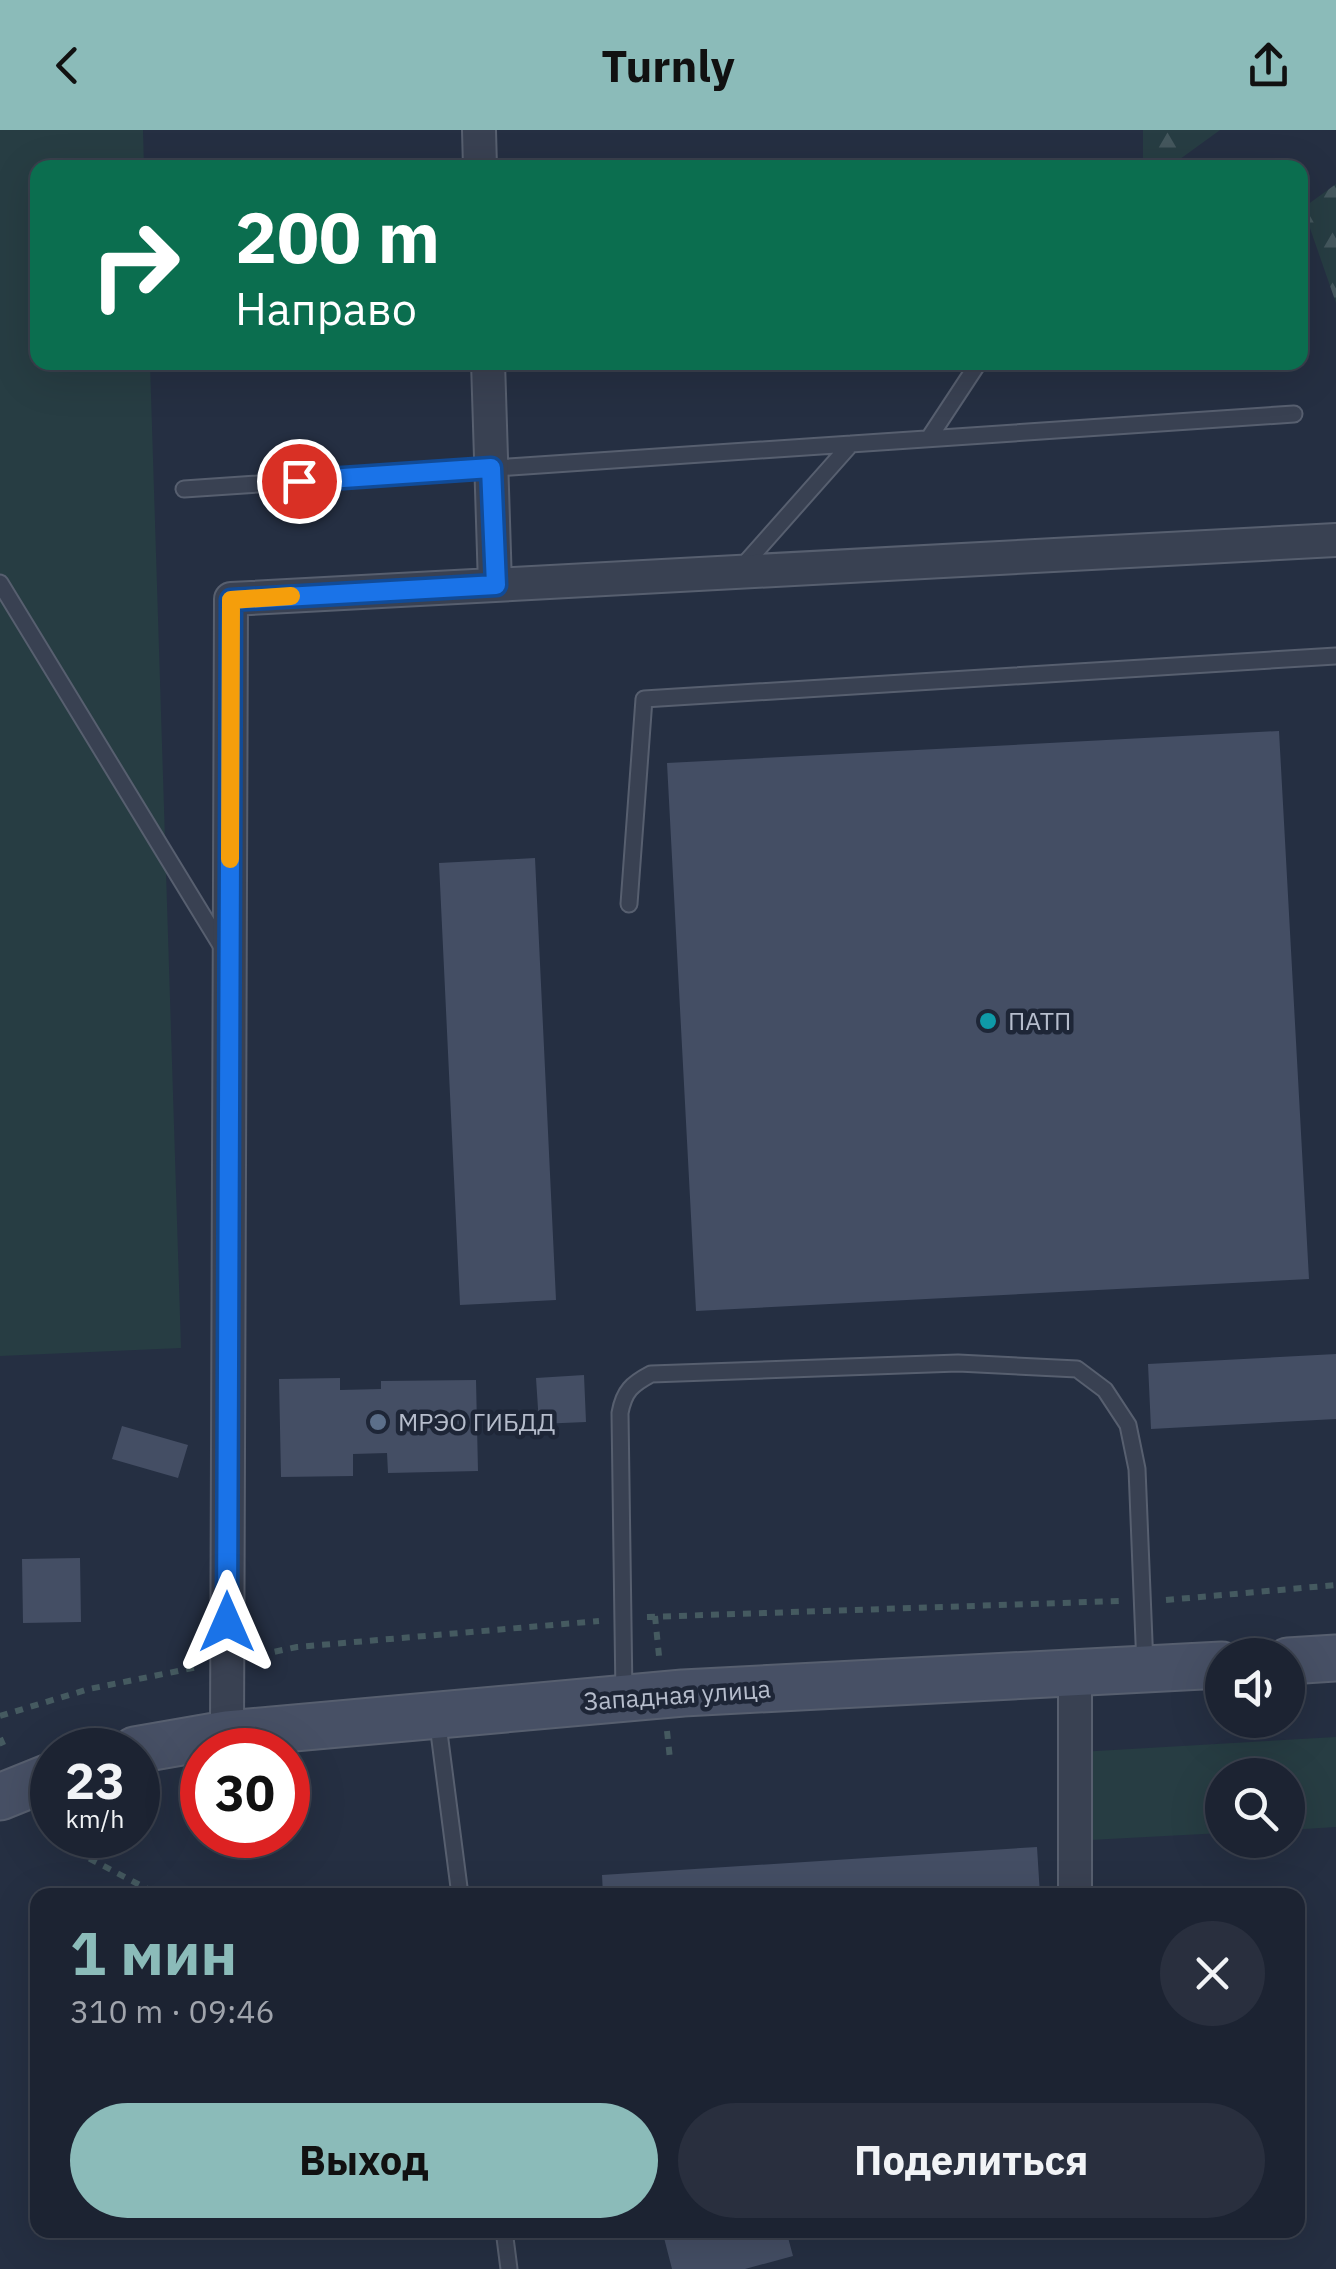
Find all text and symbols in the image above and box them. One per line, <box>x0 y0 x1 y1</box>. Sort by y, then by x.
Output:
text: Turnly <box>601 36 735 94</box>
icon: back <box>40 38 95 93</box>
icon: share <box>1241 38 1296 93</box>
text: 200 m <box>235 191 440 282</box>
icon: right <box>70 200 200 330</box>
text: Направо <box>235 279 417 337</box>
pin <box>257 439 342 524</box>
icon: arrive <box>272 454 327 509</box>
place label: ПАТП <box>1008 1004 1071 1037</box>
marker: ПАТП <box>977 1010 999 1032</box>
place label: МРЭО ГИБДД <box>398 1405 555 1438</box>
marker: МРЭО ГИБДД <box>367 1411 389 1433</box>
position arrow <box>175 1570 279 1674</box>
map controls <box>1205 1638 1305 1858</box>
button: sound <box>1205 1638 1305 1738</box>
street label: Западная улица <box>582 1671 772 1718</box>
speed limit sign: 30 <box>180 1728 310 1858</box>
text: 23 <box>65 1748 125 1813</box>
button: search <box>1205 1758 1305 1858</box>
text: km/h <box>66 1802 124 1835</box>
text: 1 мин <box>70 1913 237 1992</box>
button: close <box>1160 1921 1265 2026</box>
text: 310 m · 09:46 <box>70 1990 275 2032</box>
button: Выход <box>70 2103 658 2218</box>
button: Поделиться <box>678 2103 1265 2218</box>

